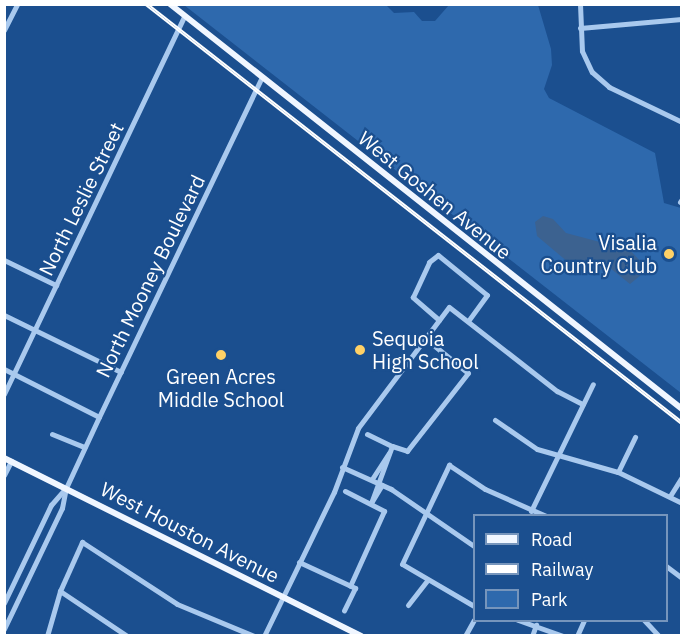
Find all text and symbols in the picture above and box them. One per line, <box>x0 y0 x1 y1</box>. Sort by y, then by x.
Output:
street label: North Leslie Street <box>34 119 128 279</box>
street label: West Goshen Avenue <box>354 126 516 264</box>
street label: North Mooney Boulevard <box>90 171 210 381</box>
place label: Visalia Country Club <box>541 231 657 278</box>
marker: Visalia Country Club <box>662 247 676 261</box>
place label: Sequoia High School <box>372 326 479 373</box>
marker: Sequoia High School <box>353 343 367 357</box>
marker: Green Acres Middle School <box>214 348 228 362</box>
place label: Green Acres Middle School <box>158 364 284 411</box>
street label: West Houston Avenue <box>97 477 283 587</box>
legend <box>473 514 668 622</box>
text: Road <box>531 528 572 551</box>
text: Railway <box>531 558 593 581</box>
text: Park <box>531 588 567 611</box>

